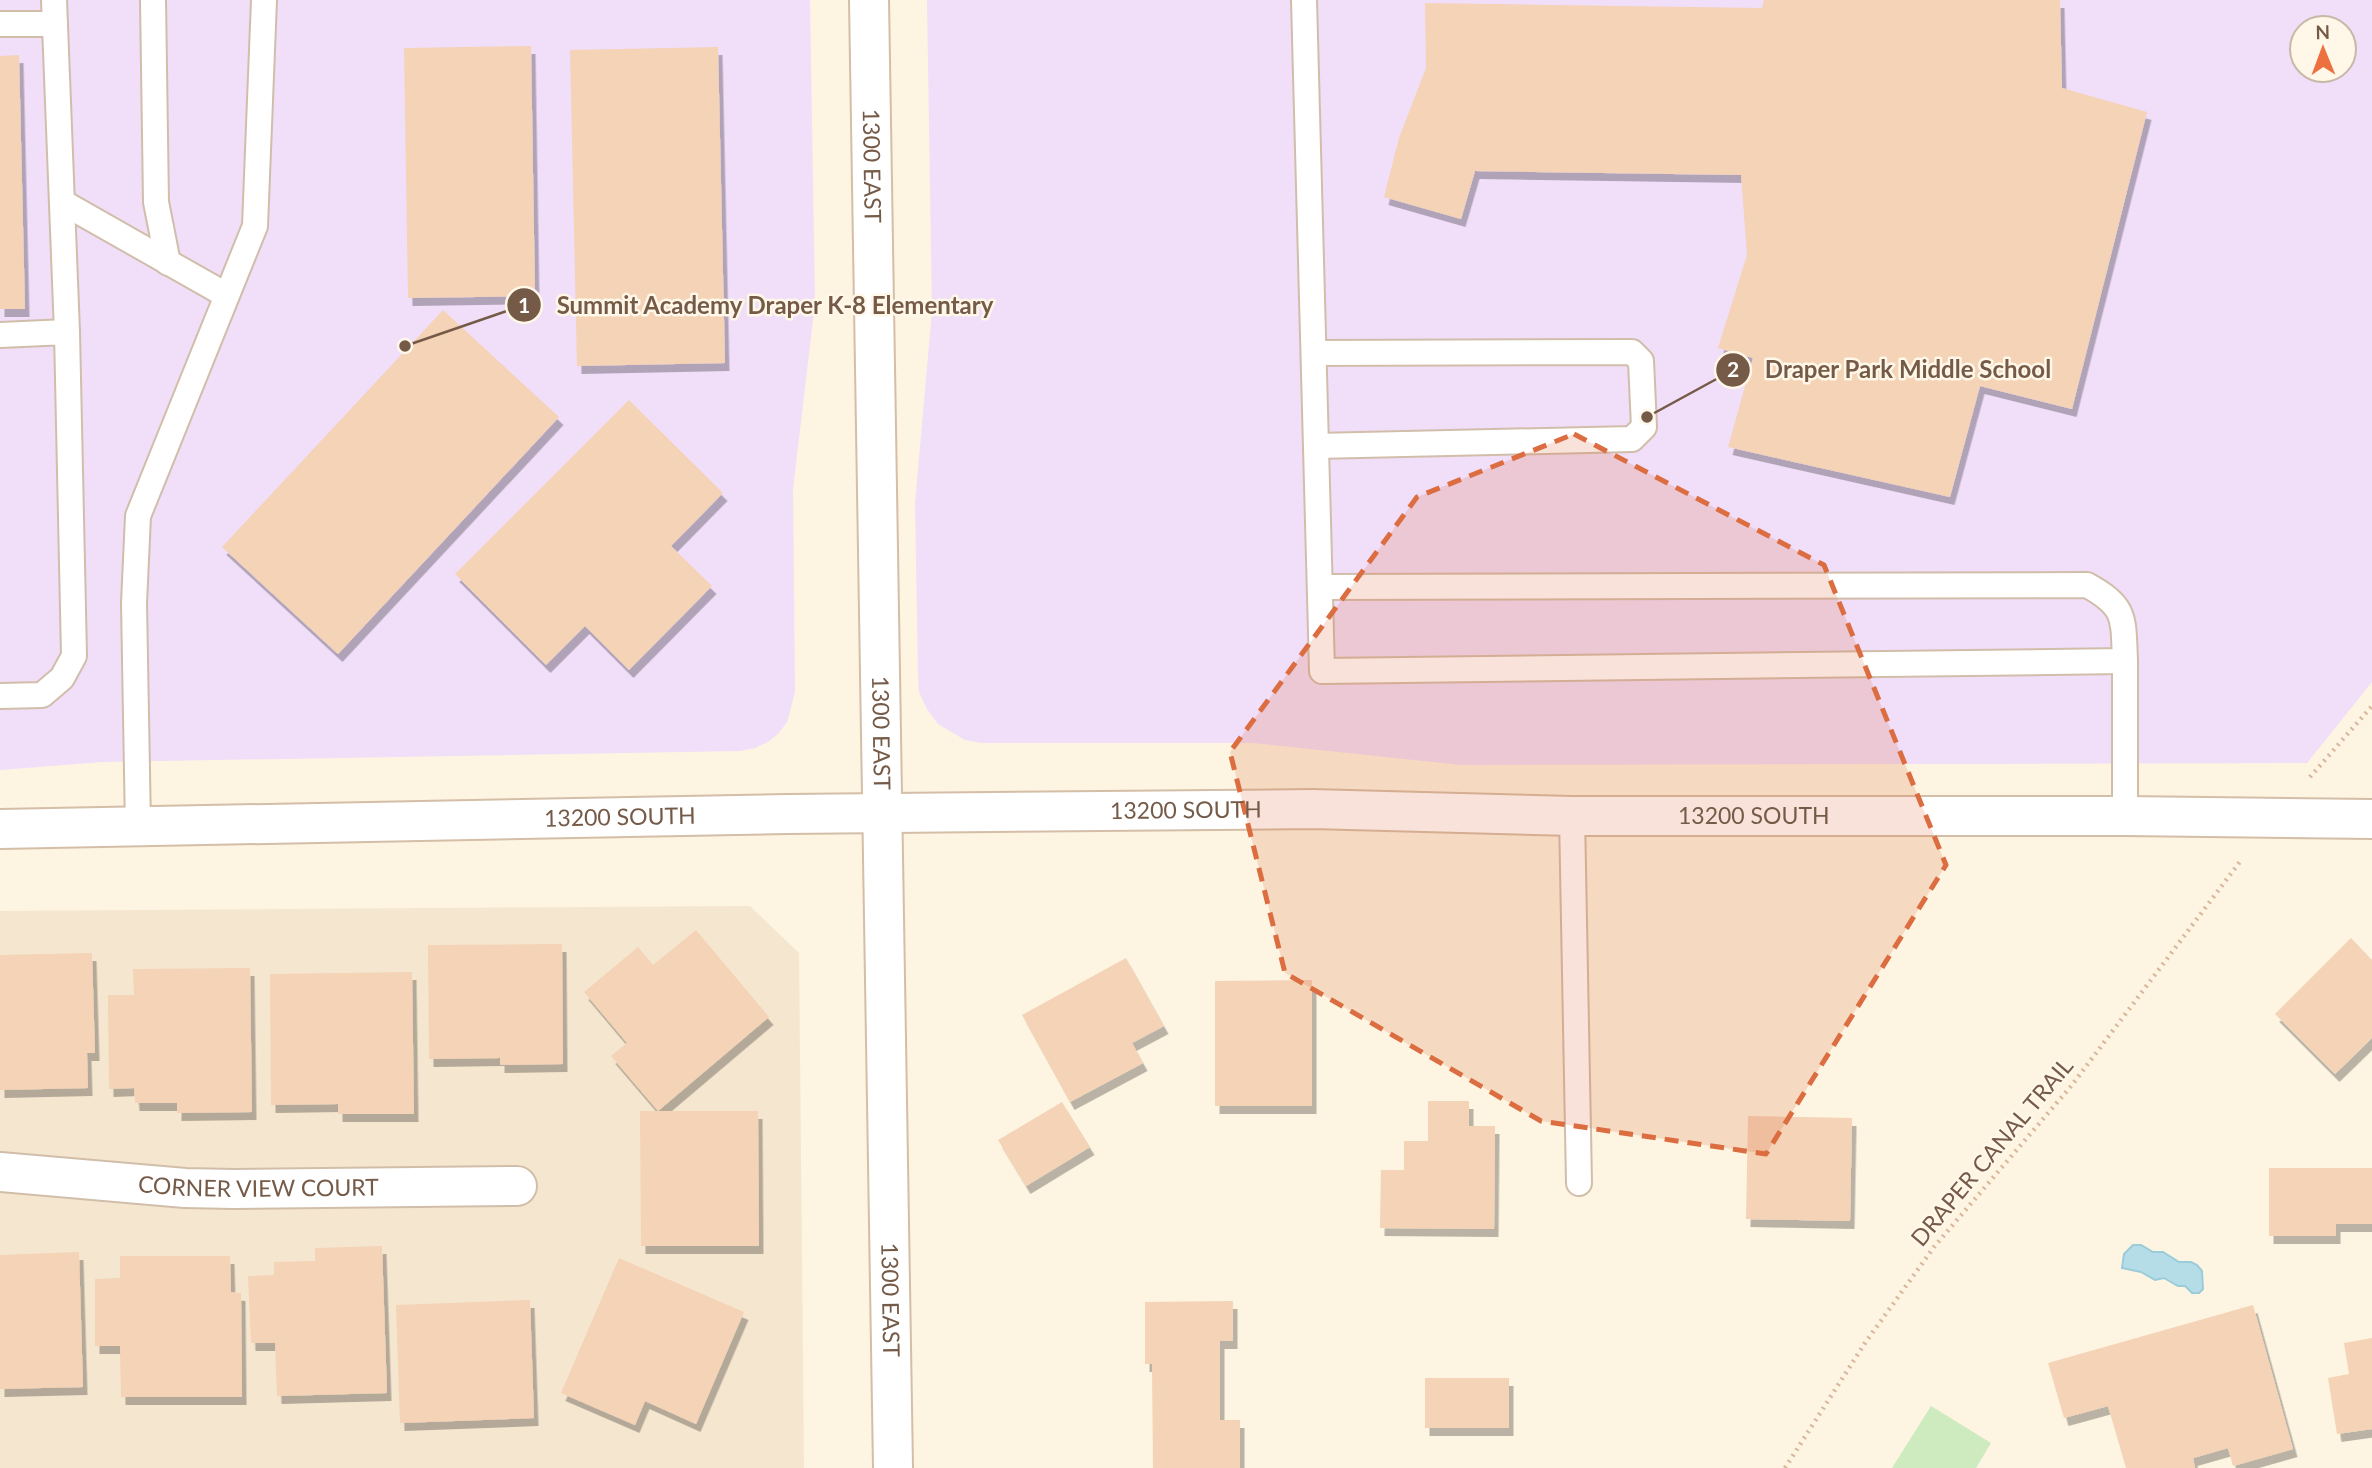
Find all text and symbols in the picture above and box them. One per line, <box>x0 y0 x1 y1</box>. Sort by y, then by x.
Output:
north arrow <box>2288 14 2358 84</box>
text: N <box>2315 20 2330 43</box>
street label: 1300 EAST <box>858 109 888 224</box>
callout: Summit Academy Draper K-8 Elementary <box>507 283 1009 328</box>
text: Summit Academy Draper K-8 Elementary <box>557 290 994 319</box>
text: 1 <box>518 292 530 317</box>
callout: Draper Park Middle School <box>1715 348 2065 393</box>
text: Draper Park Middle School <box>1765 354 2051 383</box>
text: 2 <box>1727 356 1739 381</box>
street label: 1300 EAST <box>867 676 897 791</box>
street label: 13200 SOUTH <box>1110 794 1262 824</box>
street label: 13200 SOUTH <box>544 801 696 832</box>
street label: 13200 SOUTH <box>1678 801 1830 829</box>
street label: DRAPER CANAL TRAIL <box>1904 1051 2078 1251</box>
street label: CORNER VIEW COURT <box>137 1169 379 1202</box>
street label: 1300 EAST <box>876 1242 906 1358</box>

